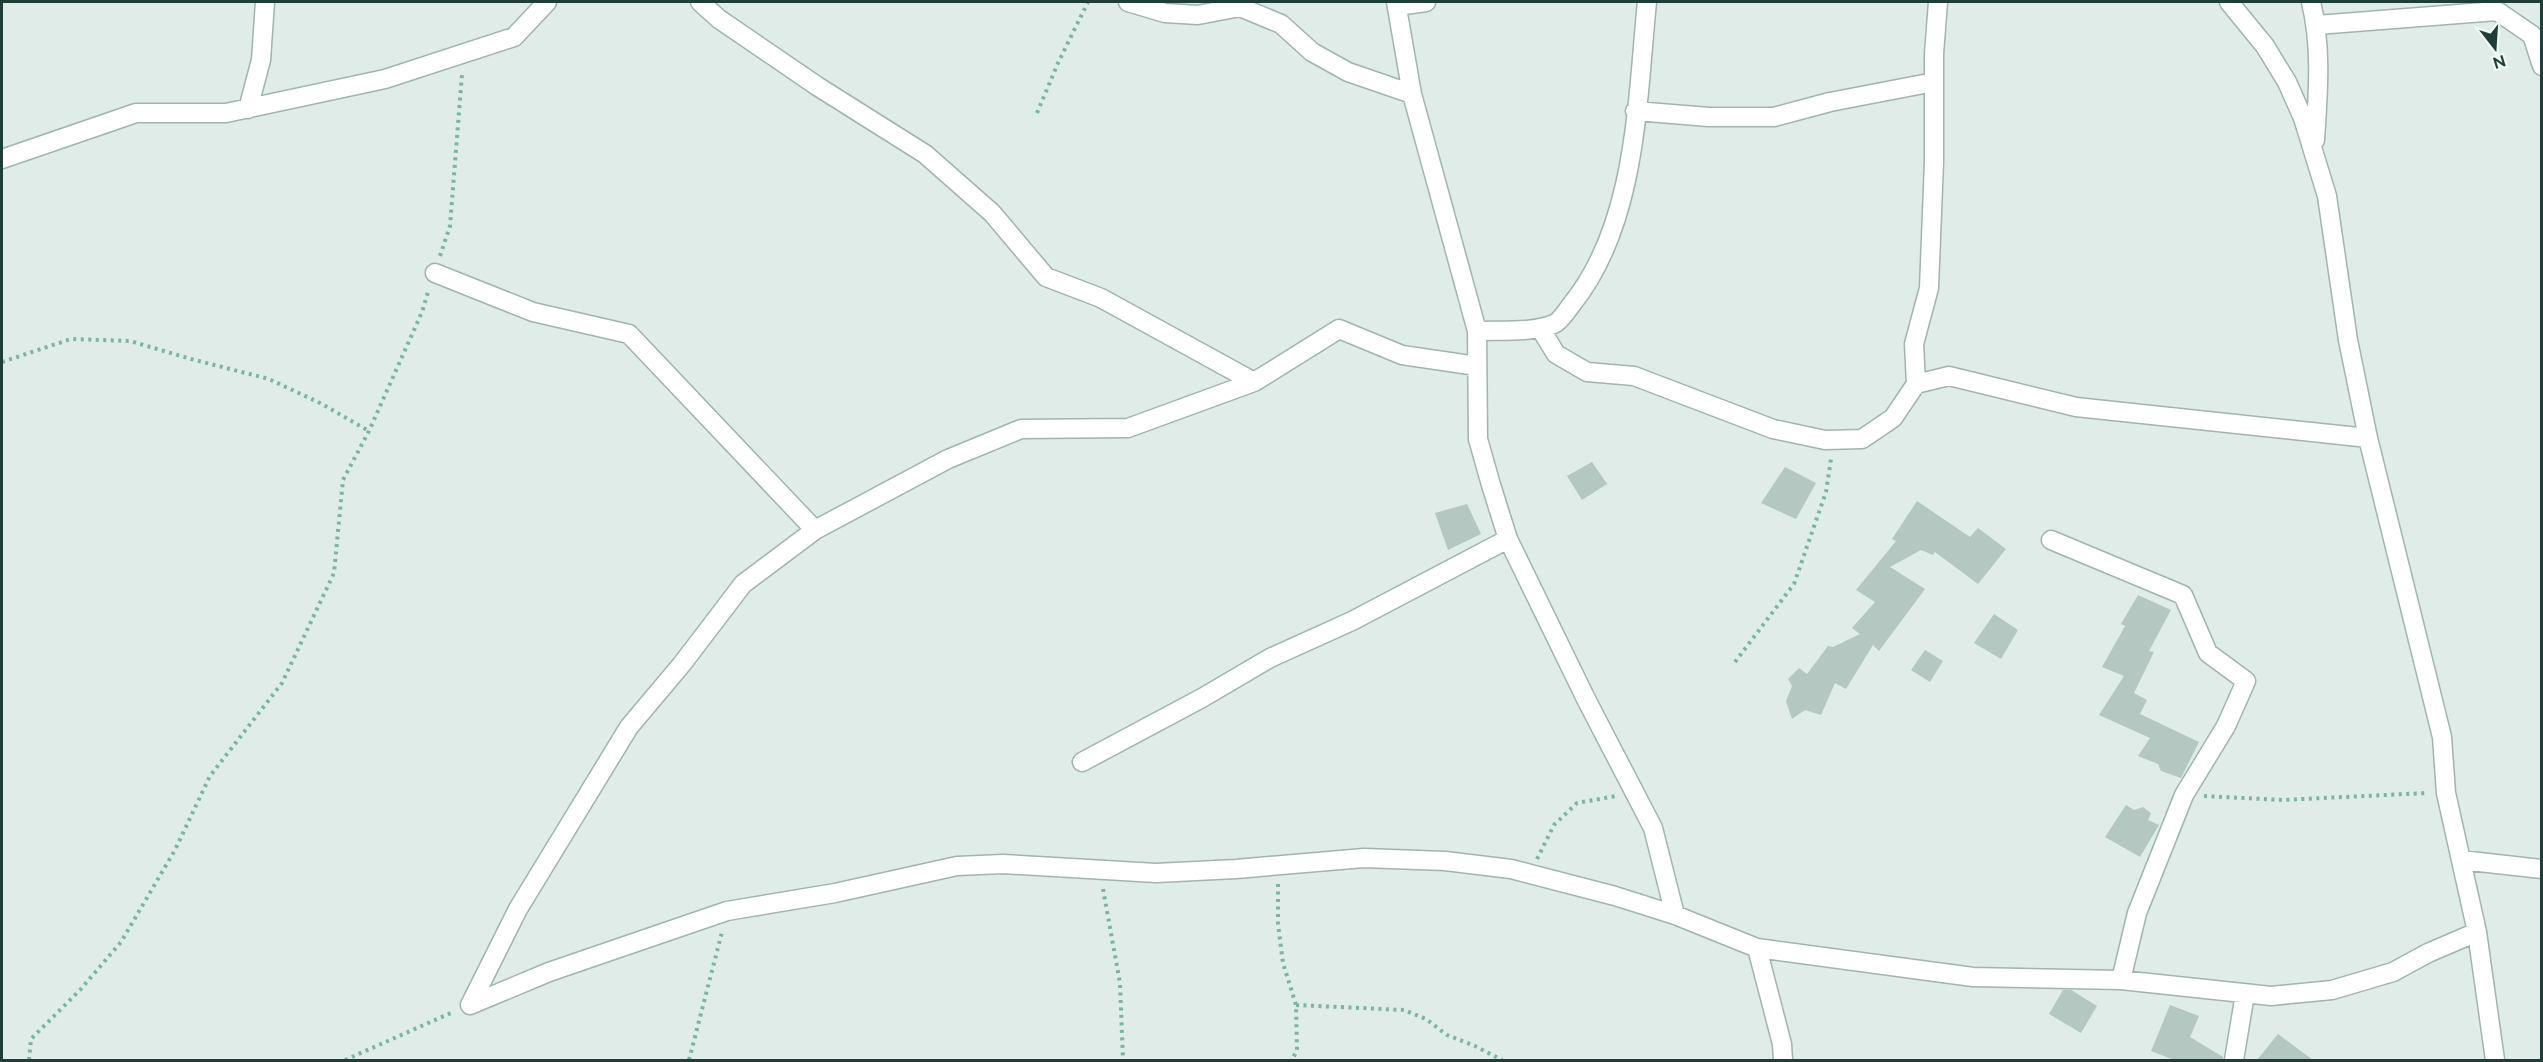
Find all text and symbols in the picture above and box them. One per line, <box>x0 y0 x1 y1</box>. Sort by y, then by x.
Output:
north arrow <box>2465 18 2525 78</box>
text: N <box>2491 51 2508 73</box>

